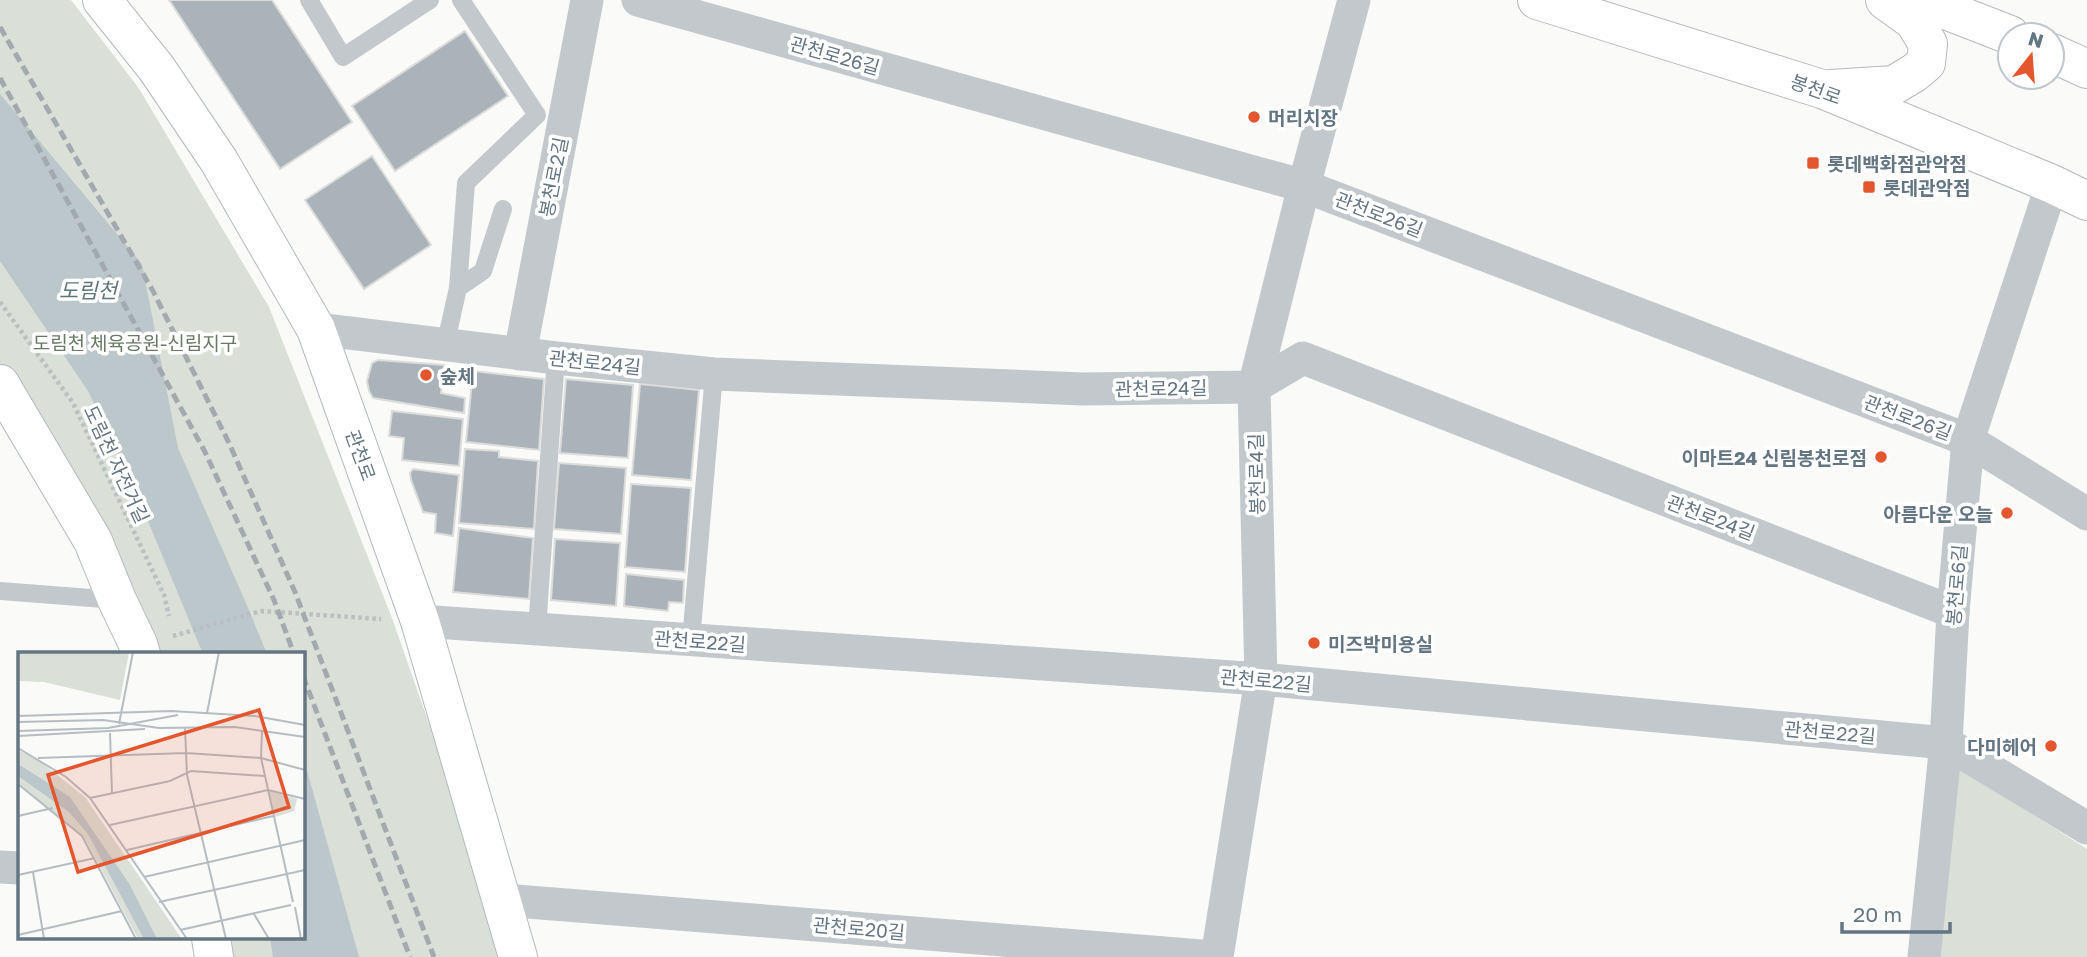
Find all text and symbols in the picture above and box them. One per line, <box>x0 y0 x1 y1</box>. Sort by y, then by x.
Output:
north arrow <box>1996 21 2066 91</box>
text: N <box>2026 26 2046 52</box>
street label: 관천로26길 <box>787 31 883 79</box>
street label: 봉천로 <box>1787 69 1845 109</box>
place label: 머리치장 <box>1268 106 1338 129</box>
marker: 머리치장 <box>1246 109 1262 125</box>
street label: 봉천로2길 <box>534 135 572 219</box>
place label: 롯데백화점관악점 <box>1827 152 1967 175</box>
marker: 롯데백화점관악점 <box>1805 155 1821 171</box>
place label: 롯데관악점 <box>1883 176 1970 199</box>
marker: 롯데관악점 <box>1861 179 1877 195</box>
street label: 관천로26길 <box>1332 187 1426 241</box>
water label: 도림천 <box>59 277 120 303</box>
park label: 도림천 체육공원-신림지구 <box>33 331 237 354</box>
street label: 관천로24길 <box>548 346 642 378</box>
place label: 숲체 <box>440 364 475 387</box>
marker: 숲체 <box>418 367 434 383</box>
street label: 관천로24길 <box>1115 376 1207 400</box>
street label: 관천로26길 <box>1861 390 1955 444</box>
street label: 도림천 자전거길 <box>80 402 154 526</box>
street label: 관천로 <box>341 426 381 484</box>
street label: 봉천로4길 <box>1244 433 1268 515</box>
place label: 이마트24 신림봉천로점 <box>1681 446 1867 469</box>
marker: 이마트24 신림봉천로점 <box>1873 449 1889 465</box>
street label: 관천로24길 <box>1664 490 1758 544</box>
place label: 아름다운 오늘 <box>1883 502 1993 525</box>
marker: 아름다운 오늘 <box>1999 505 2015 521</box>
street label: 봉천로6길 <box>1941 543 1971 627</box>
street label: 관천로22길 <box>653 626 747 656</box>
place label: 미즈박미용실 <box>1328 632 1433 655</box>
marker: 미즈박미용실 <box>1306 635 1322 651</box>
inset map <box>18 652 304 940</box>
street label: 관천로22길 <box>1219 665 1313 695</box>
street label: 관천로22길 <box>1783 717 1877 747</box>
place label: 다미헤어 <box>1967 735 2037 758</box>
marker: 다미헤어 <box>2043 738 2059 754</box>
scale bar <box>1842 890 1951 934</box>
text: 20 m <box>1853 901 1902 927</box>
street label: 관천로20길 <box>812 913 906 943</box>

